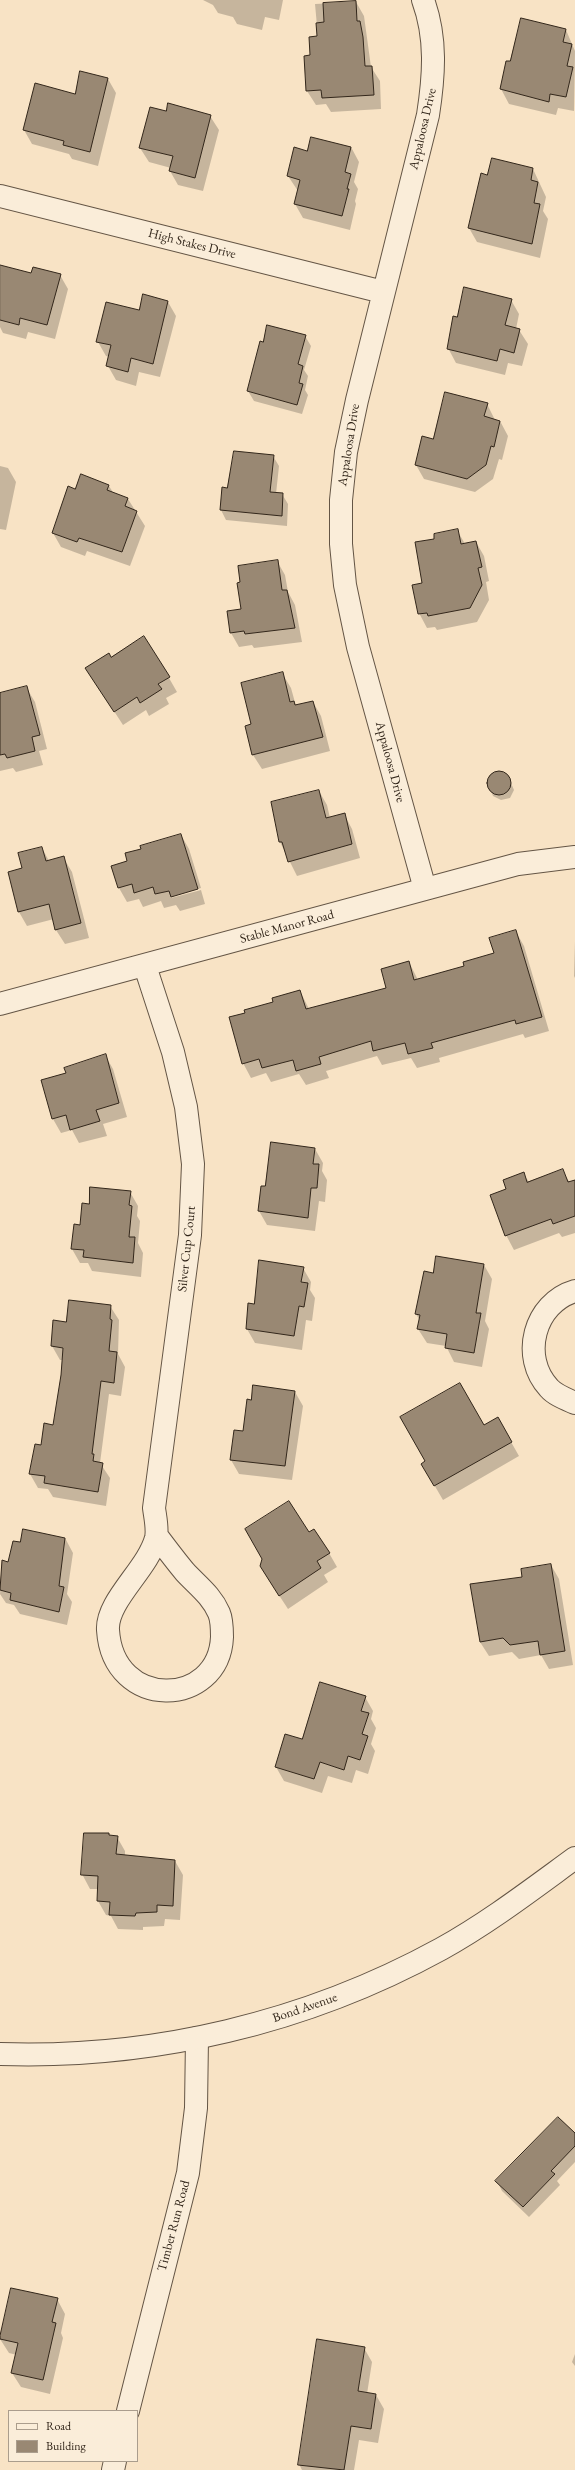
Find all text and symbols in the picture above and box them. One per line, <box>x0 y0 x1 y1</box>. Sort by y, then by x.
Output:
street label: Appaloosa Drive <box>406 87 440 171</box>
street label: High Stakes Drive <box>147 226 237 262</box>
street label: Appaloosa Drive <box>335 403 363 487</box>
street label: Appaloosa Drive <box>372 720 408 804</box>
street label: Stable Manor Road <box>238 907 336 947</box>
street label: Silver Cup Court <box>175 1205 199 1293</box>
street label: Bond Avenue <box>271 1990 339 2026</box>
street label: Timber Run Road <box>154 2179 194 2273</box>
legend <box>8 2410 138 2462</box>
text: Road <box>46 2418 71 2434</box>
text: Building <box>46 2438 86 2454</box>

